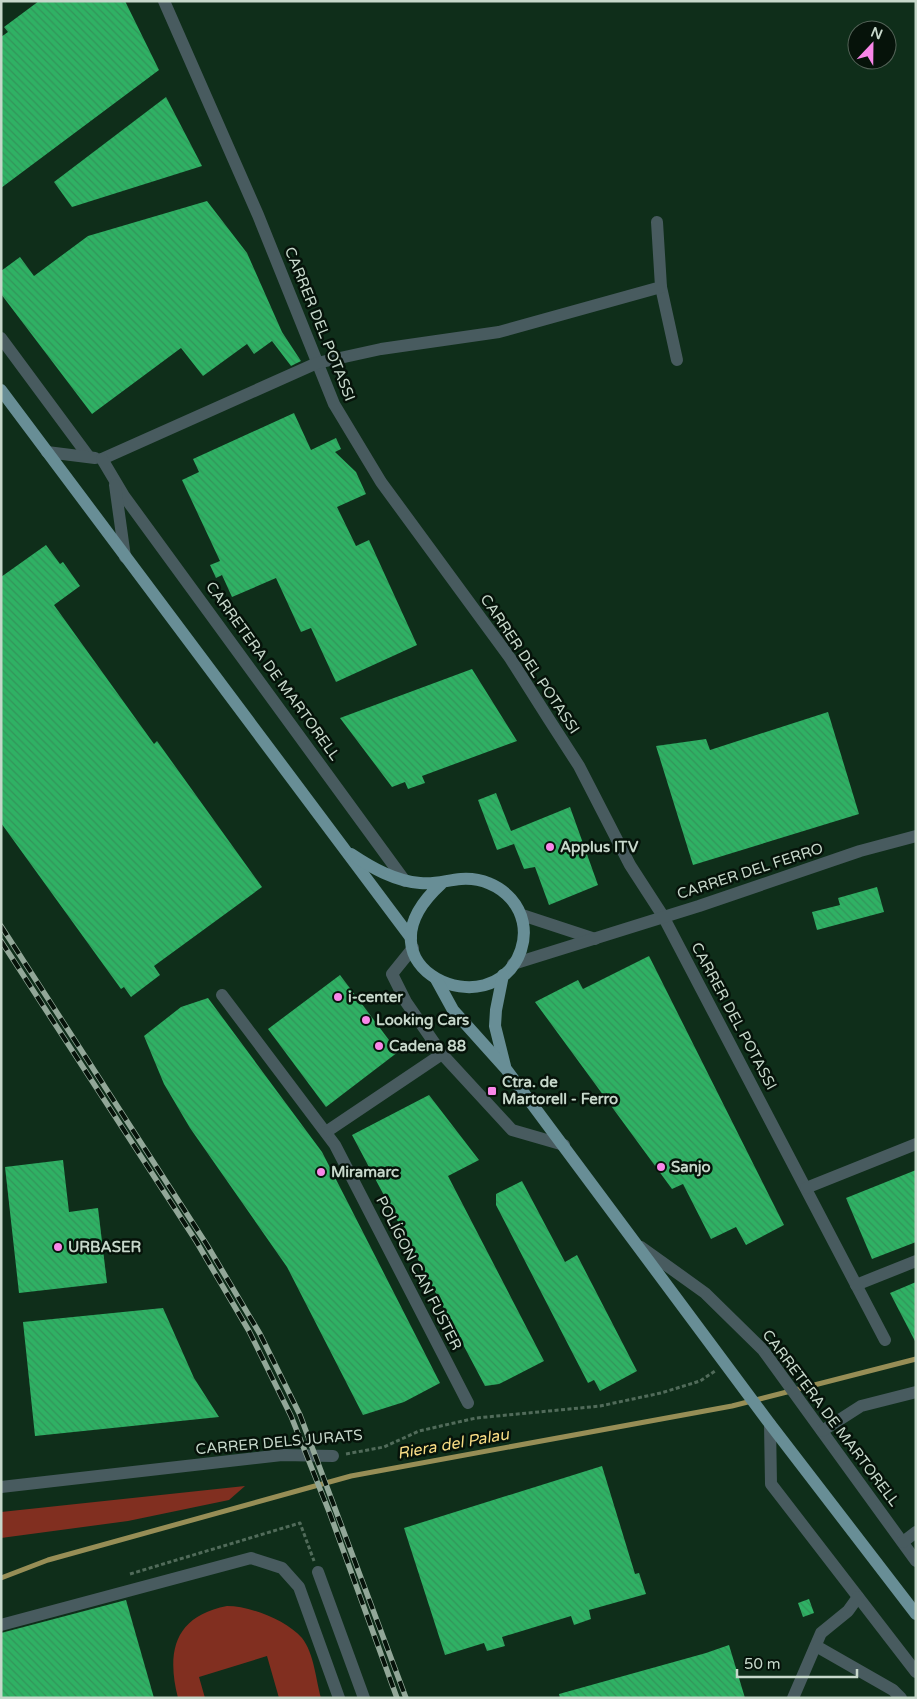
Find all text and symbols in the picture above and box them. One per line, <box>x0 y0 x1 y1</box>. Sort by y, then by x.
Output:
north arrow <box>847 20 897 70</box>
text: N <box>868 23 885 43</box>
street label: CARRER DEL POTASSI <box>281 244 359 404</box>
street label: CARRETERA DE MARTORELL <box>202 578 344 764</box>
street label: CARRER DEL POTASSI <box>477 591 583 737</box>
place label: Applus ITV <box>560 838 639 857</box>
street label: CARRER DEL FERRO <box>675 839 825 903</box>
marker: Applus ITV <box>544 841 556 853</box>
street label: CARRER DEL POTASSI <box>687 939 781 1093</box>
place label: i-center <box>348 988 403 1006</box>
marker: i-center <box>332 991 344 1003</box>
place label: Looking Cars <box>376 1011 469 1030</box>
marker: Looking Cars <box>360 1014 372 1026</box>
place label: Cadena 88 <box>389 1037 467 1055</box>
marker: Cadena 88 <box>373 1040 385 1052</box>
place label: Ctra. de Martorell - Ferro <box>502 1073 618 1108</box>
marker: Ctra. de Martorell - Ferro <box>486 1085 498 1097</box>
place label: Sanjo <box>671 1158 711 1177</box>
marker: Sanjo <box>655 1161 667 1173</box>
place label: Miramarc <box>331 1163 399 1181</box>
marker: Miramarc <box>315 1166 327 1178</box>
street label: POLÍGON CAN FUSTER <box>372 1193 466 1353</box>
place label: URBASER <box>68 1238 141 1256</box>
marker: URBASER <box>52 1241 64 1253</box>
street label: CARRETERA DE MARTORELL <box>759 1326 904 1510</box>
water label: Riera del Palau <box>396 1424 512 1464</box>
street label: CARRER DELS JURATS <box>195 1426 363 1458</box>
scale bar <box>737 1646 857 1678</box>
text: 50 m <box>744 1655 781 1673</box>

